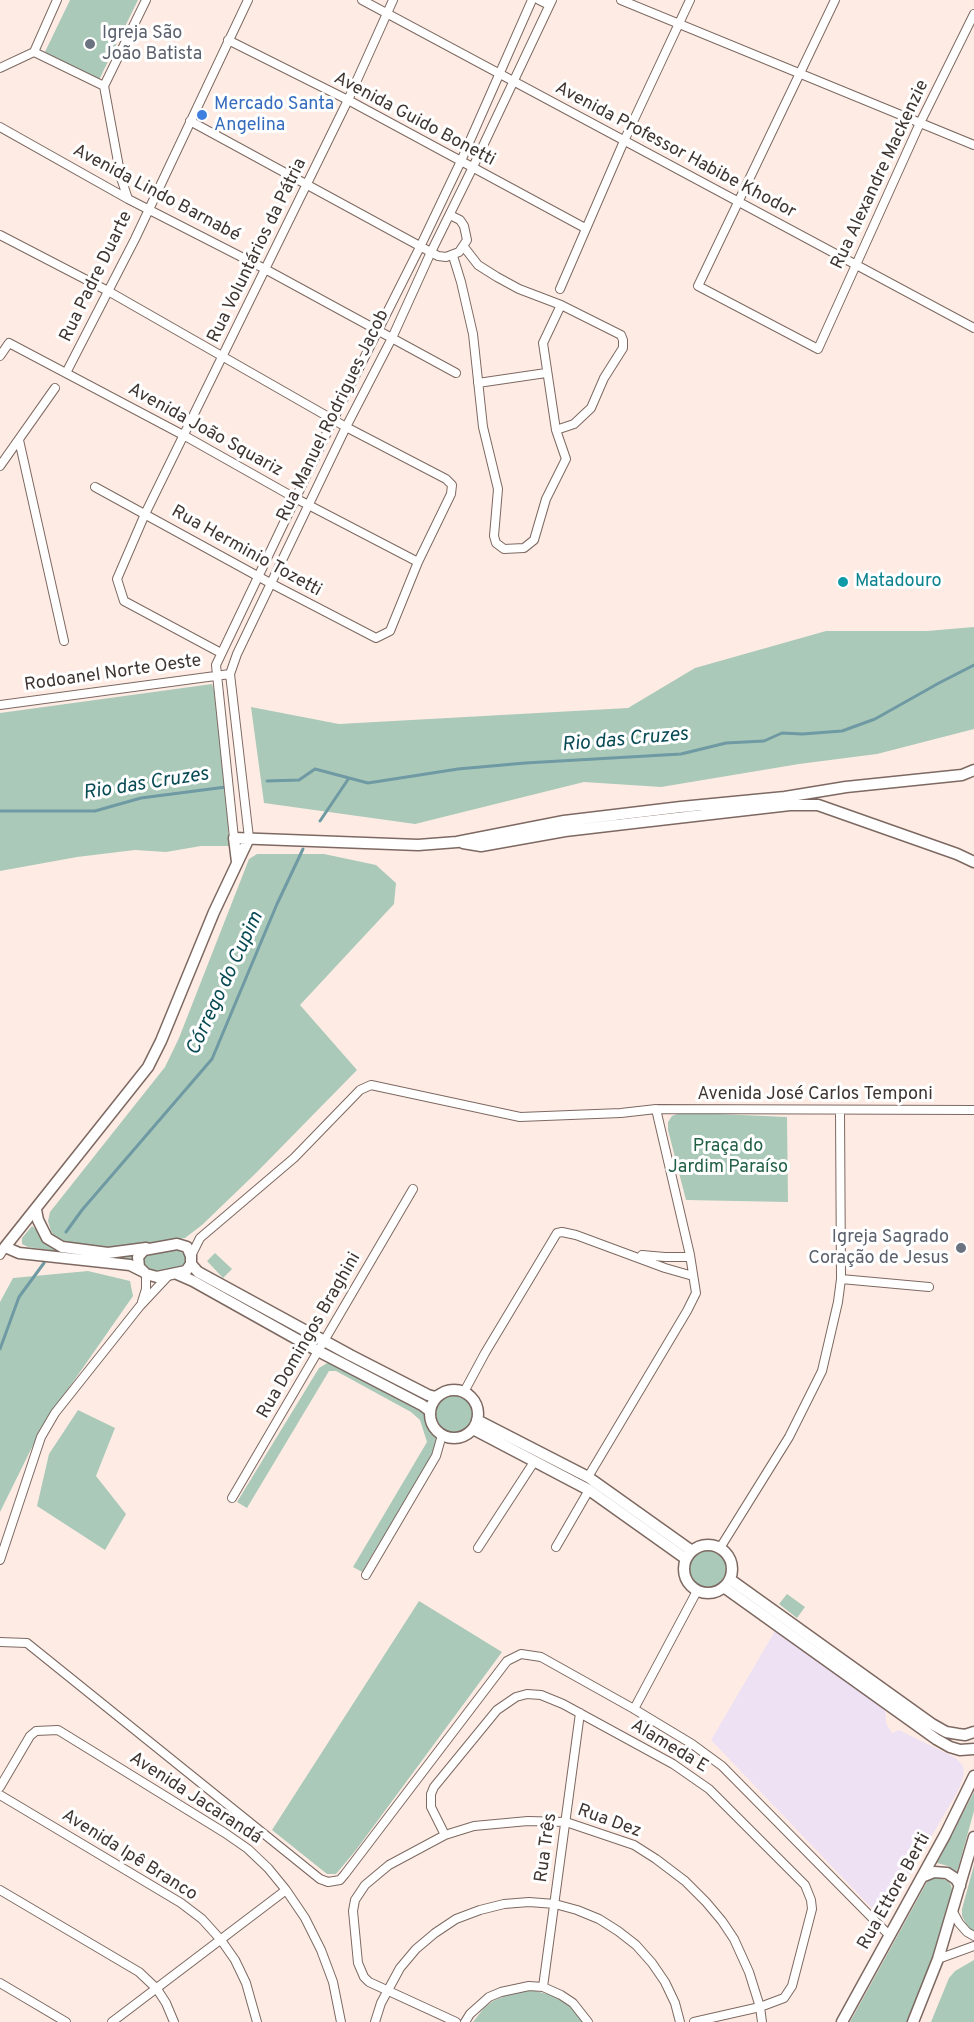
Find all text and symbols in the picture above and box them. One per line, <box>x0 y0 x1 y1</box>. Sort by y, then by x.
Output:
place label: Igreja São João Batista <box>102 23 202 66</box>
marker: Igreja São João Batista <box>83 37 97 51</box>
street label: Avenida Guido Bonetti <box>330 68 498 172</box>
street label: Rua Alexandre Mackenzie <box>828 77 934 273</box>
street label: Avenida Professor Habibe Khodor <box>551 78 799 224</box>
place label: Mercado Santa Angelina <box>214 94 334 136</box>
marker: Mercado Santa Angelina <box>195 108 209 122</box>
street label: Avenida Lindo Barnabé <box>69 141 243 247</box>
street label: Rua Voluntários da Pátria <box>204 155 312 347</box>
street label: Rua Padre Duarte <box>56 208 138 346</box>
street label: Rua Manuel Rodrigues Jacob <box>273 307 395 525</box>
street label: Avenida João Squariz <box>124 379 286 483</box>
street label: Rua Herminio Tozetti <box>167 502 325 602</box>
place label: Matadouro <box>855 571 942 593</box>
marker: Matadouro <box>836 575 850 589</box>
street label: Rodoanel Norte Oeste <box>23 651 203 697</box>
water label: Rio das Cruzes <box>561 724 689 758</box>
water label: Rio das Cruzes <box>82 763 210 807</box>
water label: Córrego do Cupim <box>182 908 270 1060</box>
street label: Avenida José Carlos Temponi <box>697 1084 933 1106</box>
park label: Praça do Jardim Paraíso <box>668 1136 788 1178</box>
place label: Igreja Sagrado Coração de Jesus <box>808 1227 949 1270</box>
marker: Igreja Sagrado Coração de Jesus <box>954 1241 968 1255</box>
street label: Rua Domingos Braghini <box>254 1249 366 1423</box>
street label: Alameda E <box>626 1715 712 1779</box>
street label: Avenida Jacarandá <box>125 1748 265 1850</box>
street label: Rua Dez <box>574 1801 644 1843</box>
street label: Avenida Ipê Branco <box>57 1805 201 1907</box>
street label: Rua Três <box>531 1812 563 1884</box>
street label: Rua Ettore Berti <box>854 1830 936 1954</box>

